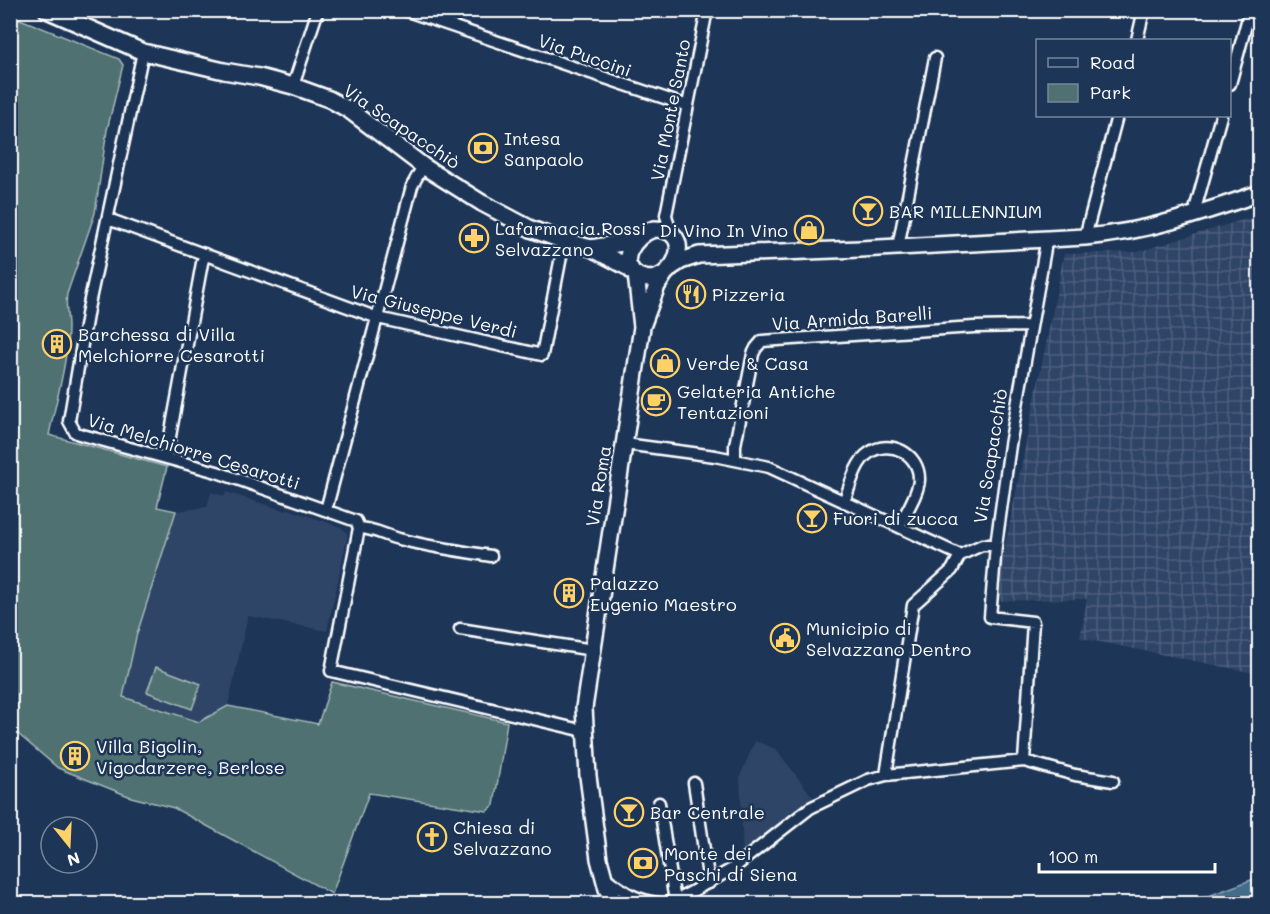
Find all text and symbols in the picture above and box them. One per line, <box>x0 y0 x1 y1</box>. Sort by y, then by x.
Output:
street label: Via Puccini <box>535 28 635 82</box>
street label: Via Monte Santo <box>645 37 696 183</box>
legend <box>1036 39 1231 117</box>
text: Road <box>1090 50 1135 74</box>
street label: Via Scapacchiò <box>339 78 465 174</box>
text: Park <box>1090 80 1131 104</box>
place label: Intesa Sanpaolo <box>504 126 584 171</box>
bank icon: Intesa Sanpaolo <box>467 132 499 164</box>
bar icon: BAR MILLENNIUM <box>852 195 884 227</box>
place label: BAR MILLENNIUM <box>889 199 1042 223</box>
shop icon: Di Vino In Vino <box>793 214 825 246</box>
place label: Lafarmacia.Rossi Selvazzano <box>495 216 646 261</box>
place label: Di Vino In Vino <box>660 218 788 242</box>
pharmacy icon: Lafarmacia.Rossi Selvazzano <box>458 222 490 254</box>
restaurant icon: Pizzeria <box>675 278 707 310</box>
street label: Via Giuseppe Verdi <box>348 279 520 343</box>
place label: Pizzeria <box>712 282 785 306</box>
street label: Via Armida Barelli <box>771 300 933 336</box>
place label: Barchessa di Villa Melchiorre Cesarotti <box>78 322 265 367</box>
building icon: Barchessa di Villa Melchiorre Cesarotti <box>41 328 73 360</box>
shop icon: Verde & Casa <box>649 347 681 379</box>
place label: Verde & Casa <box>686 351 809 375</box>
place label: Gelateria Antiche Tentazioni <box>677 379 836 424</box>
cafe icon: Gelateria Antiche Tentazioni <box>640 385 672 417</box>
street label: Via Scapacchiò <box>968 387 1013 525</box>
street label: Via Melchiorre Cesarotti <box>85 407 303 495</box>
street label: Via Roma <box>580 444 616 528</box>
bar icon: Fuori di zucca <box>796 502 828 534</box>
place label: Fuori di zucca <box>833 506 959 530</box>
place label: Palazzo Eugenio Maestro <box>590 571 737 616</box>
building icon: Palazzo Eugenio Maestro <box>553 577 585 609</box>
place label: Municipio di Selvazzano Dentro <box>806 616 972 661</box>
public building icon: Municipio di Selvazzano Dentro <box>769 622 801 654</box>
place label: Villa Bigolin, Vigodarzere, Berlose <box>96 734 285 779</box>
building icon: Villa Bigolin, Vigodarzere, Berlose <box>59 740 91 772</box>
bar icon: Bar Centrale <box>613 796 645 828</box>
place label: Bar Centrale <box>650 800 765 824</box>
north arrow <box>39 815 99 875</box>
place label: Chiesa di Selvazzano <box>453 815 552 860</box>
church icon: Chiesa di Selvazzano <box>416 821 448 853</box>
scale bar <box>1039 836 1214 874</box>
place label: Monte dei Paschi di Siena <box>664 841 798 886</box>
text: 100 m <box>1048 844 1098 868</box>
bank icon: Monte dei Paschi di Siena <box>627 847 659 879</box>
text: N <box>65 848 83 872</box>

